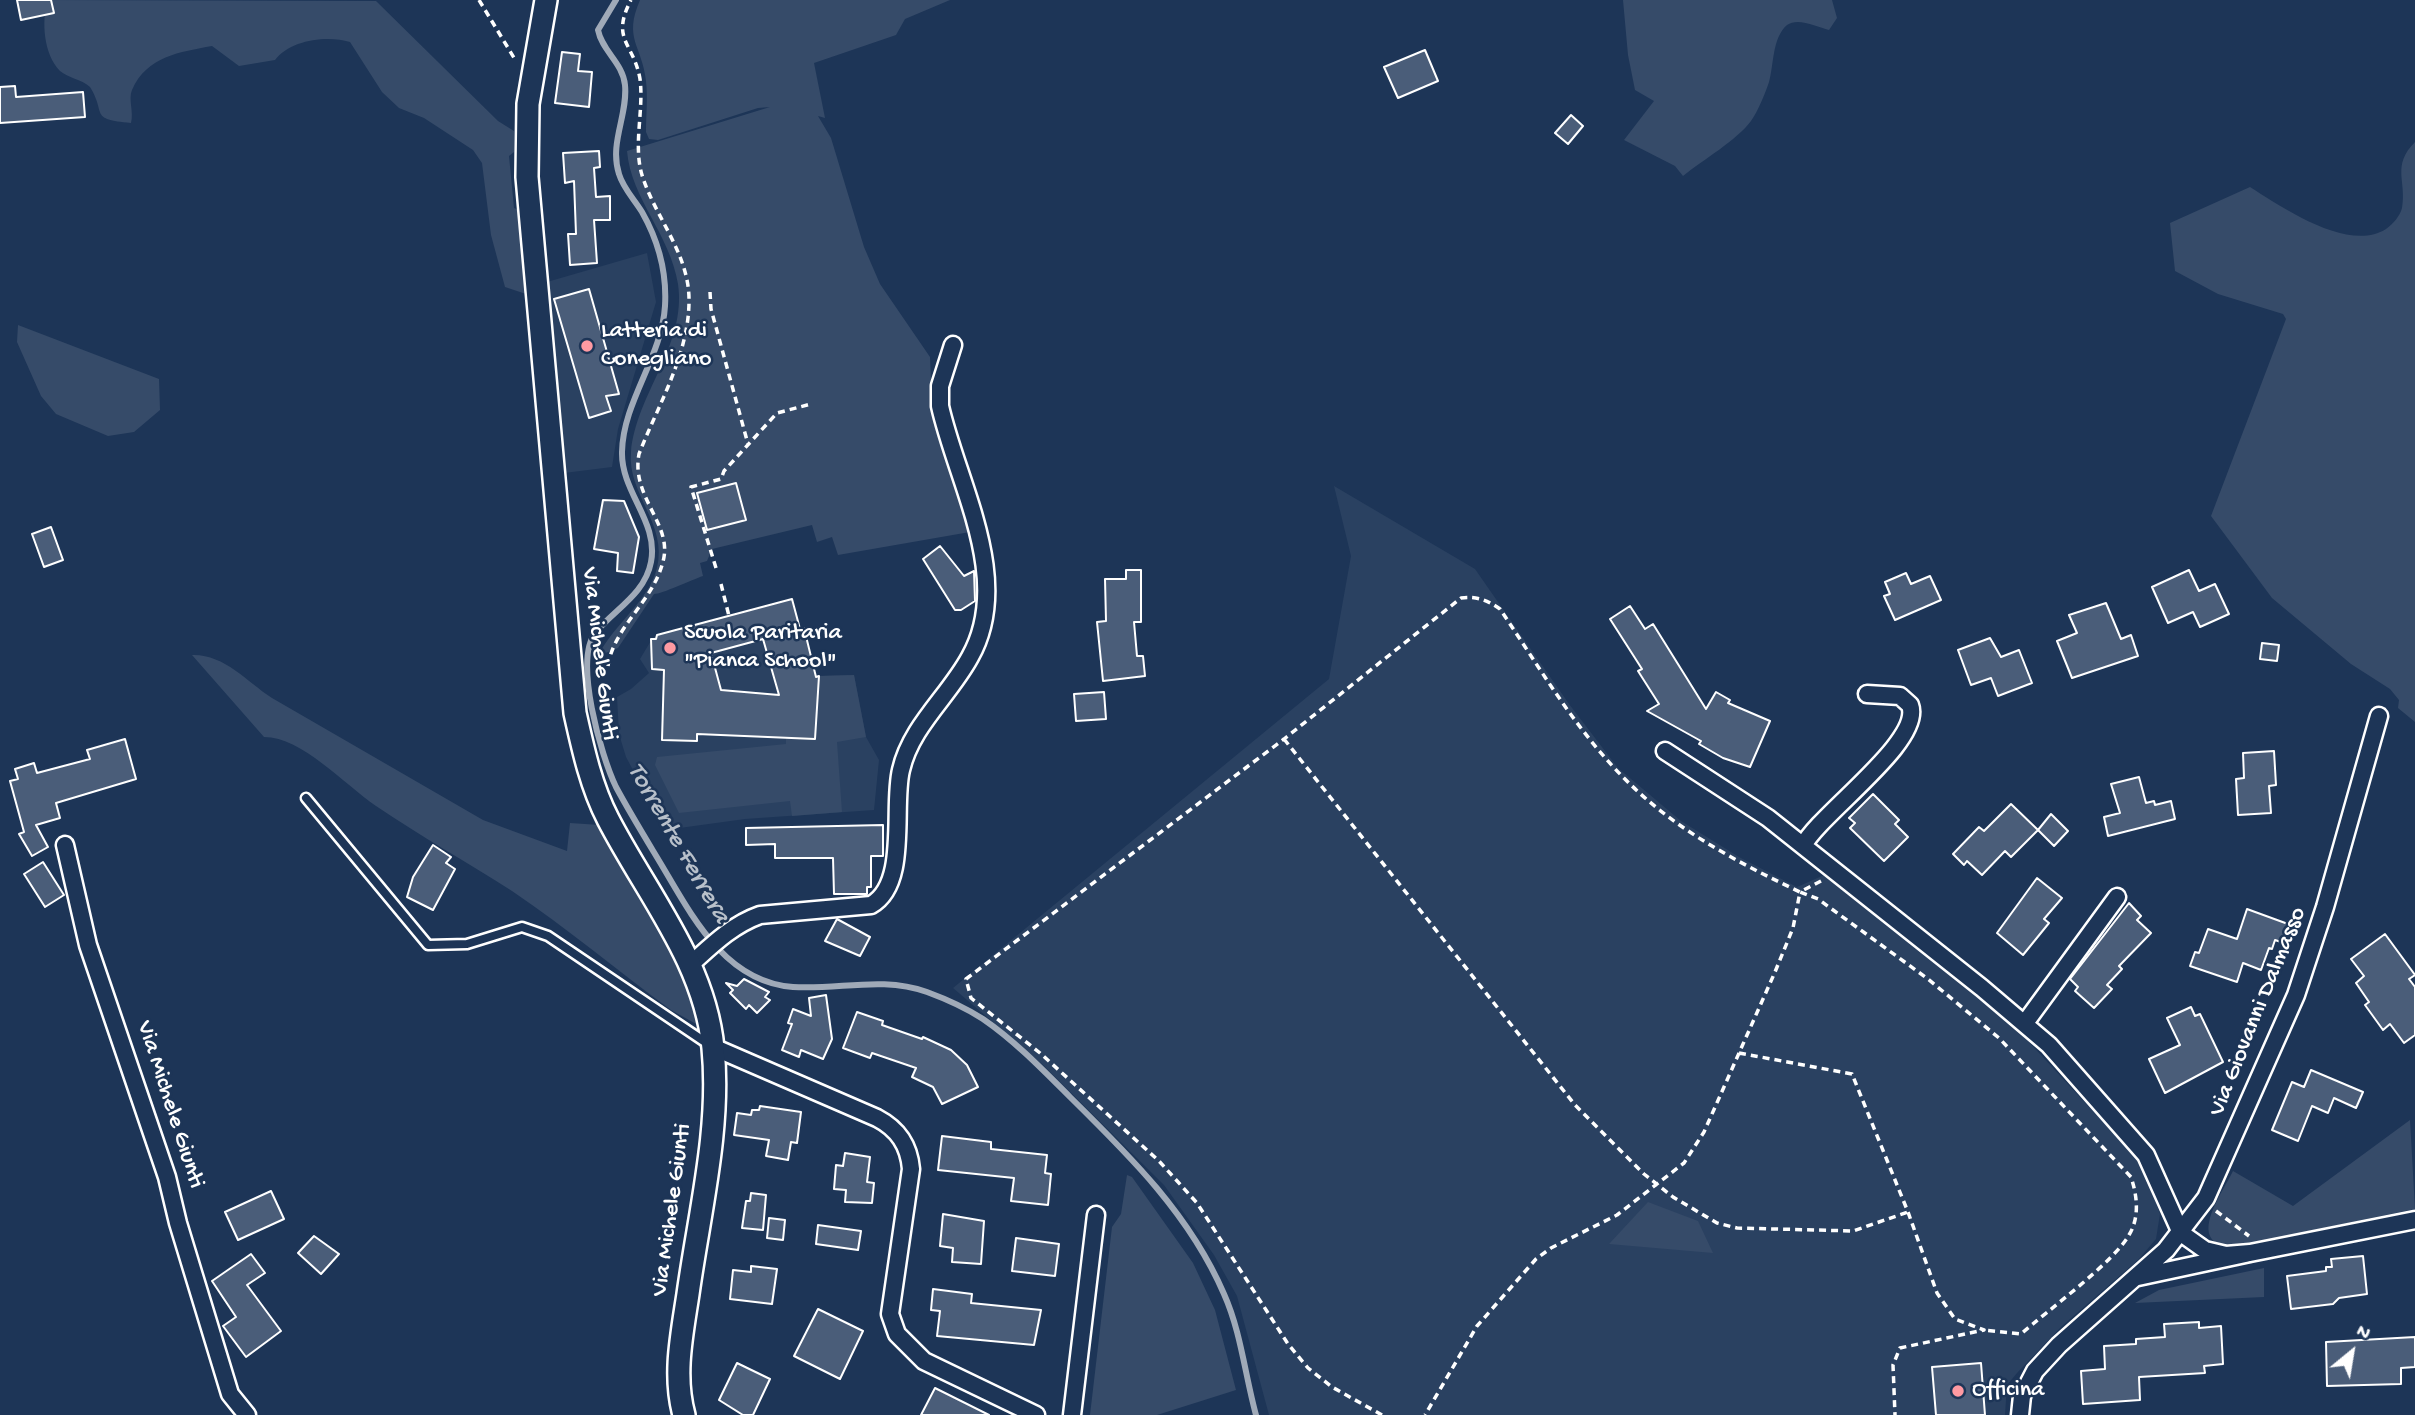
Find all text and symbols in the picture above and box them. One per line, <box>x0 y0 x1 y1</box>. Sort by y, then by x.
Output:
place label: Latteria di Conegliano <box>601 318 712 374</box>
marker: Latteria di Conegliano <box>579 338 595 354</box>
street label: Via Michele Giunti <box>573 566 623 742</box>
place label: Scuola Paritaria "Pianca School" <box>684 620 842 676</box>
marker: Scuola Paritaria "Pianca School" <box>662 640 678 656</box>
water label: Torrente Ferrera <box>618 758 736 930</box>
street label: Via Giovanni Dalmasso <box>2204 903 2314 1121</box>
street label: Via Michele Giunti <box>128 1018 210 1192</box>
street label: Via Michele Giunti <box>647 1122 699 1298</box>
north arrow <box>2317 1317 2387 1387</box>
text: N <box>2352 1320 2374 1346</box>
place label: Officina <box>1972 1377 2044 1405</box>
marker: Officina <box>1950 1383 1966 1399</box>

